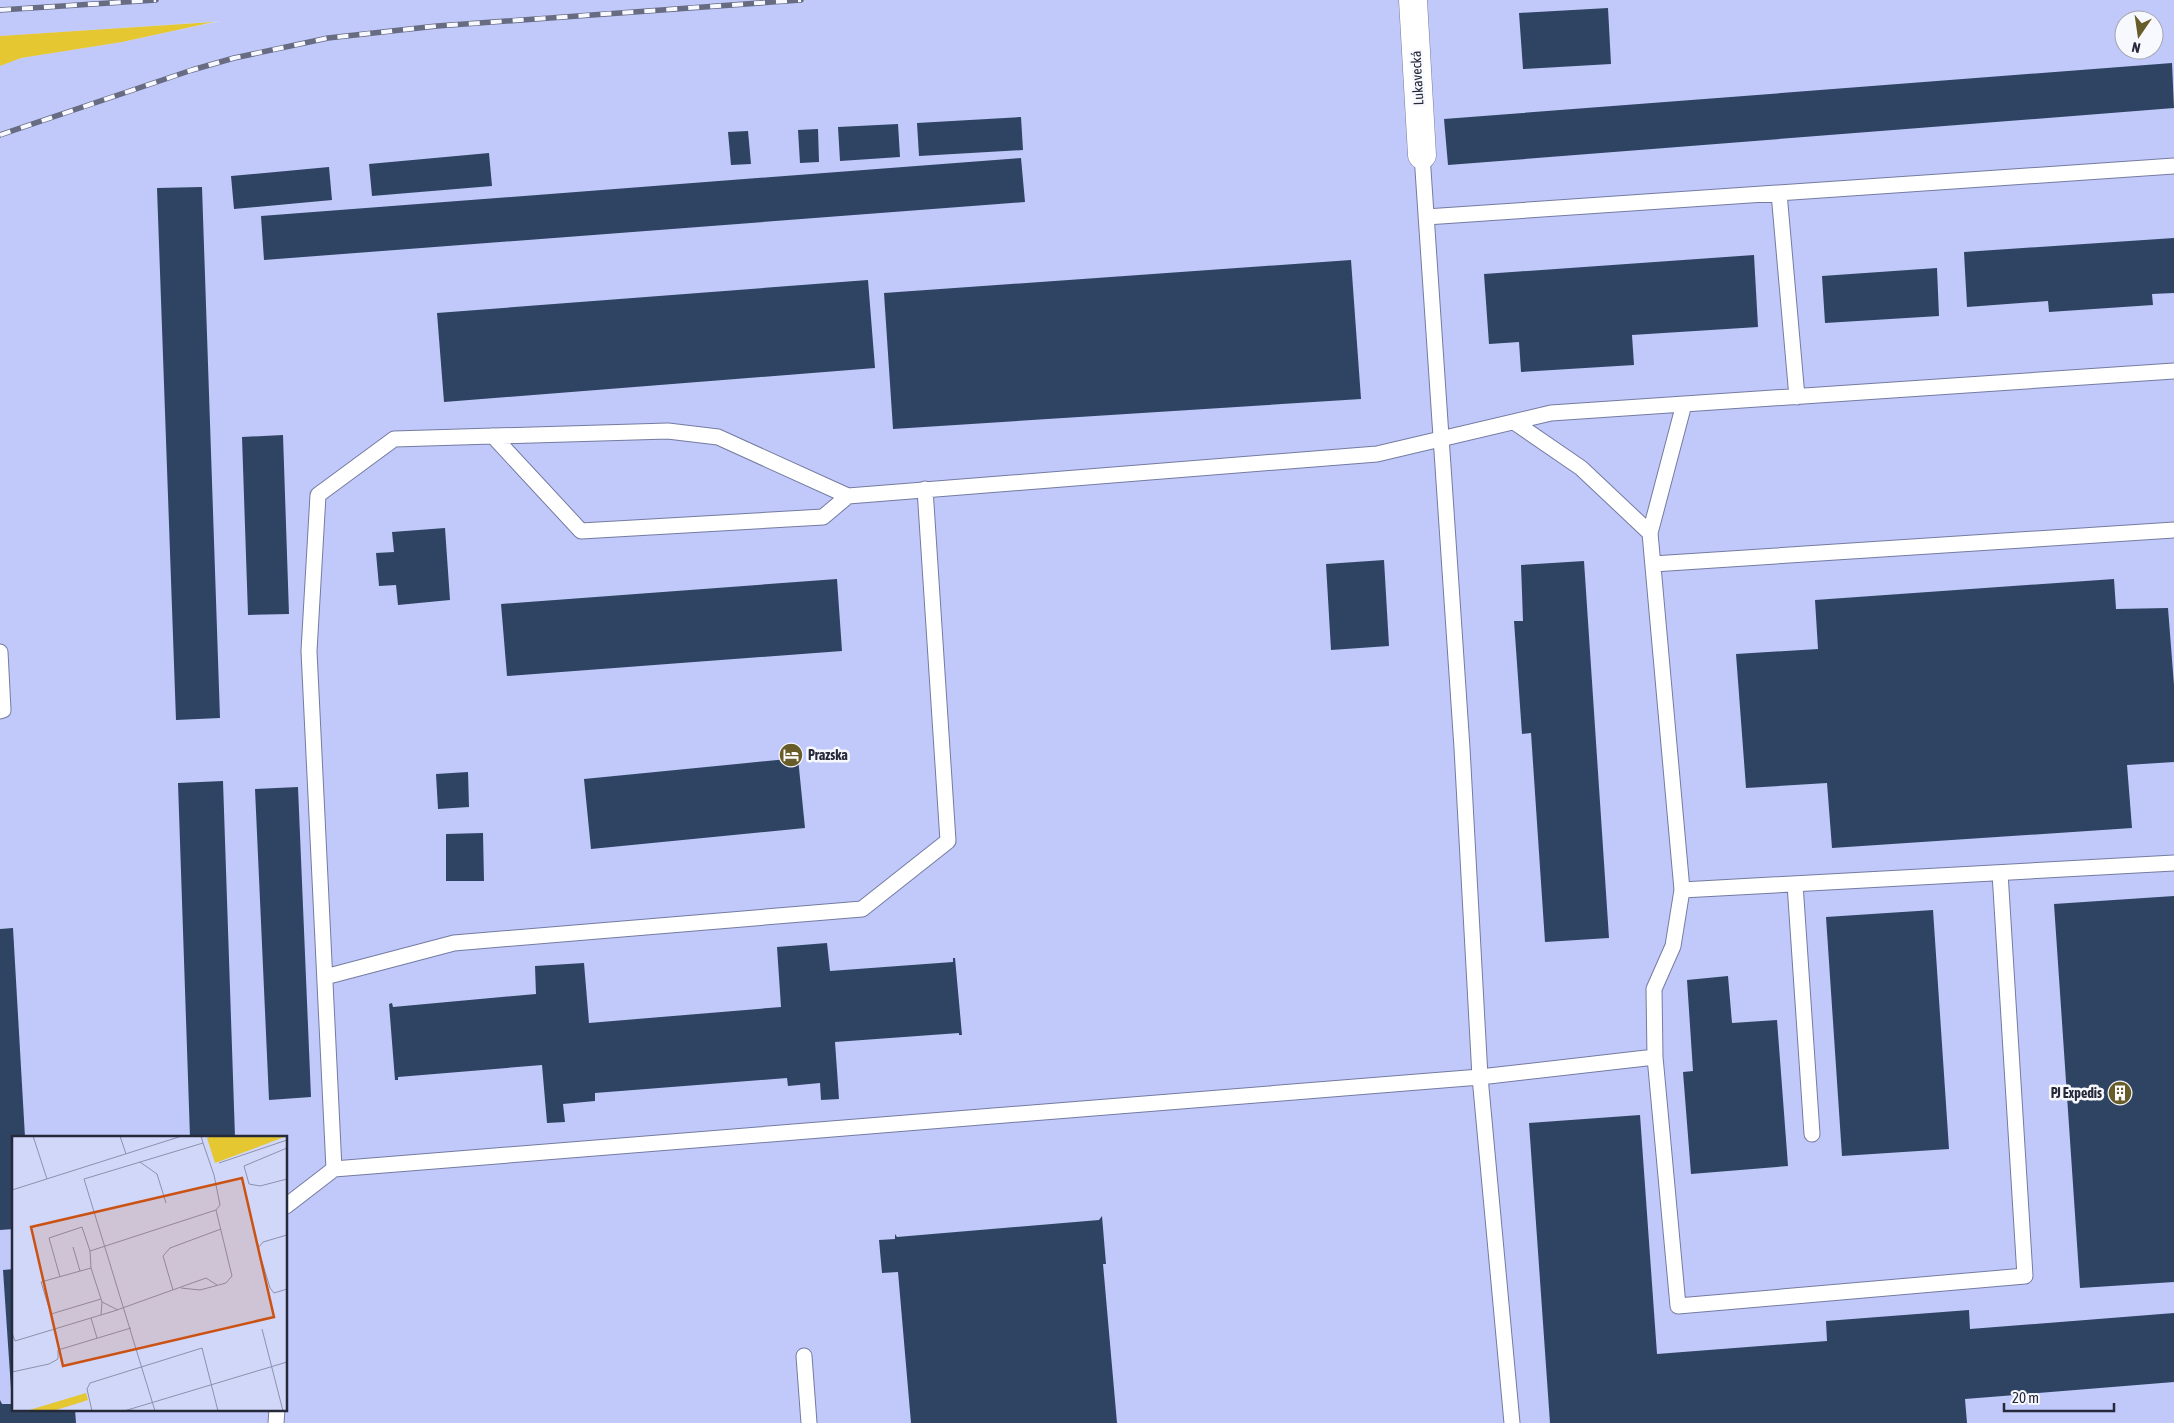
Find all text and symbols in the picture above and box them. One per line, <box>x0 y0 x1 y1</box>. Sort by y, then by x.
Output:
north arrow <box>2114 10 2164 60</box>
text: N <box>2130 39 2142 56</box>
street label: Lukavecká <box>1408 50 1426 106</box>
hotel icon: Prazska <box>778 742 804 768</box>
place label: Prazska <box>808 747 848 763</box>
building icon: PJ Expedis <box>2107 1080 2133 1106</box>
place label: PJ Expedis <box>2051 1085 2102 1101</box>
inset map <box>12 1136 288 1410</box>
scale bar <box>2004 1380 2114 1412</box>
text: 20 m <box>2012 1389 2039 1406</box>

